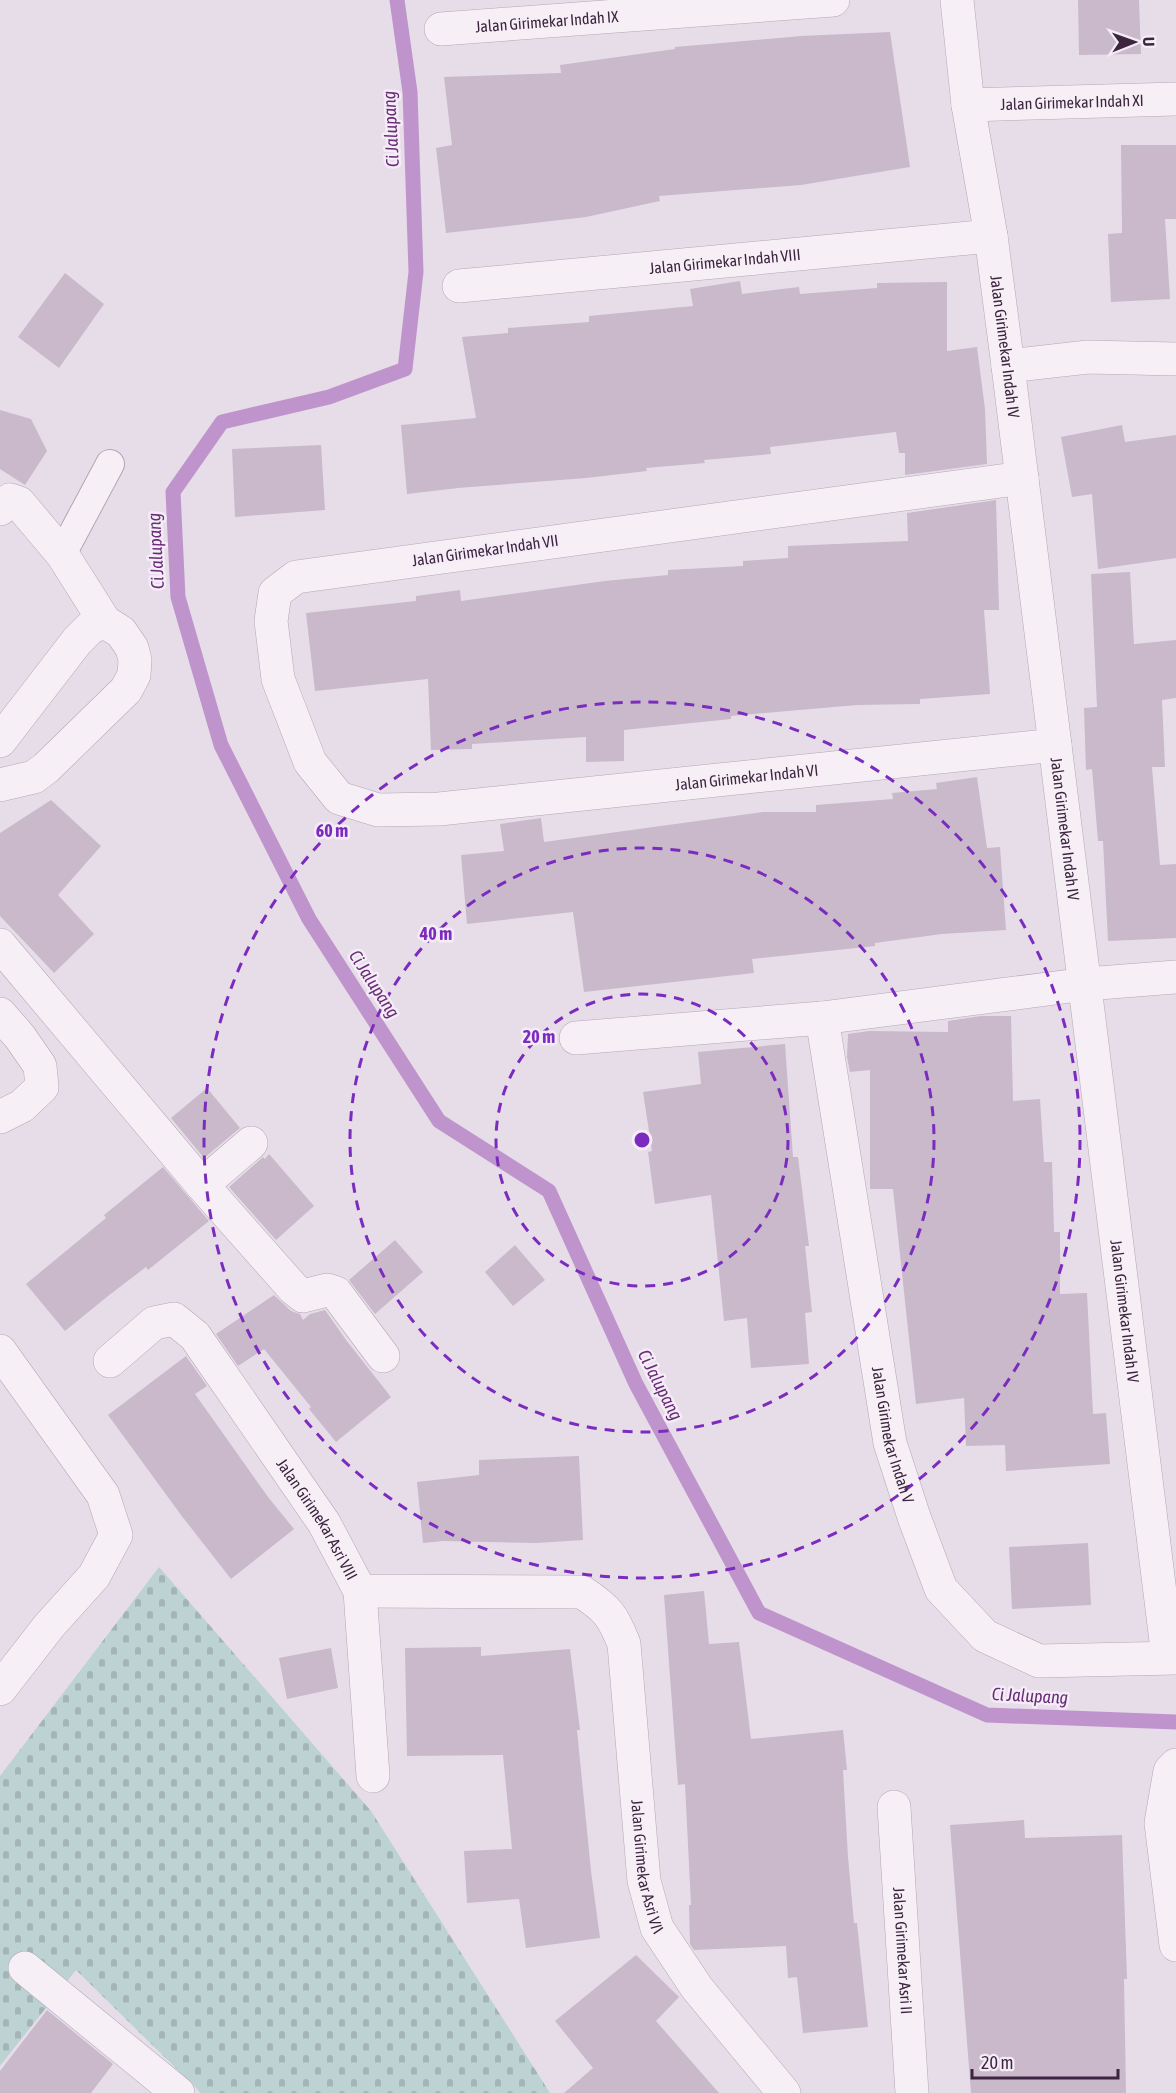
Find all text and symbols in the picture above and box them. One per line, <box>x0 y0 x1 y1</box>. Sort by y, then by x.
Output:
street label: Jalan Girimekar Indah IX <box>475 7 620 35</box>
north arrow <box>1104 12 1164 72</box>
text: U <box>1140 37 1158 47</box>
water label: Ci Jalupang <box>378 90 403 168</box>
street label: Jalan Girimekar Indah XI <box>1000 91 1144 113</box>
street label: Jalan Girimekar Indah VIII <box>648 245 801 277</box>
street label: Jalan Girimekar Indah IV <box>987 274 1023 419</box>
water label: Ci Jalupang <box>143 512 168 590</box>
street label: Jalan Girimekar Indah VII <box>411 531 559 569</box>
street label: Jalan Girimekar Indah IV <box>1048 756 1083 901</box>
street label: Jalan Girimekar Indah VI <box>674 761 819 793</box>
text: 60 m <box>316 820 348 841</box>
text: 40 m <box>419 923 452 944</box>
water label: Ci Jalupang <box>345 946 404 1021</box>
text: 20 m <box>523 1026 555 1047</box>
centre of rings <box>632 1130 652 1150</box>
street label: Jalan Girimekar Indah IV <box>1107 1239 1143 1384</box>
water label: Ci Jalupang <box>634 1346 687 1424</box>
street label: Jalan Girimekar Indah V <box>869 1365 918 1505</box>
street label: Jalan Girimekar Asri VIII <box>273 1455 361 1583</box>
water label: Ci Jalupang <box>991 1683 1069 1708</box>
street label: Jalan Girimekar Asri VII <box>628 1799 667 1937</box>
street label: Jalan Girimekar Asri II <box>890 1887 916 2015</box>
scale bar <box>972 2042 1118 2080</box>
text: 20 m <box>981 2052 1013 2073</box>

